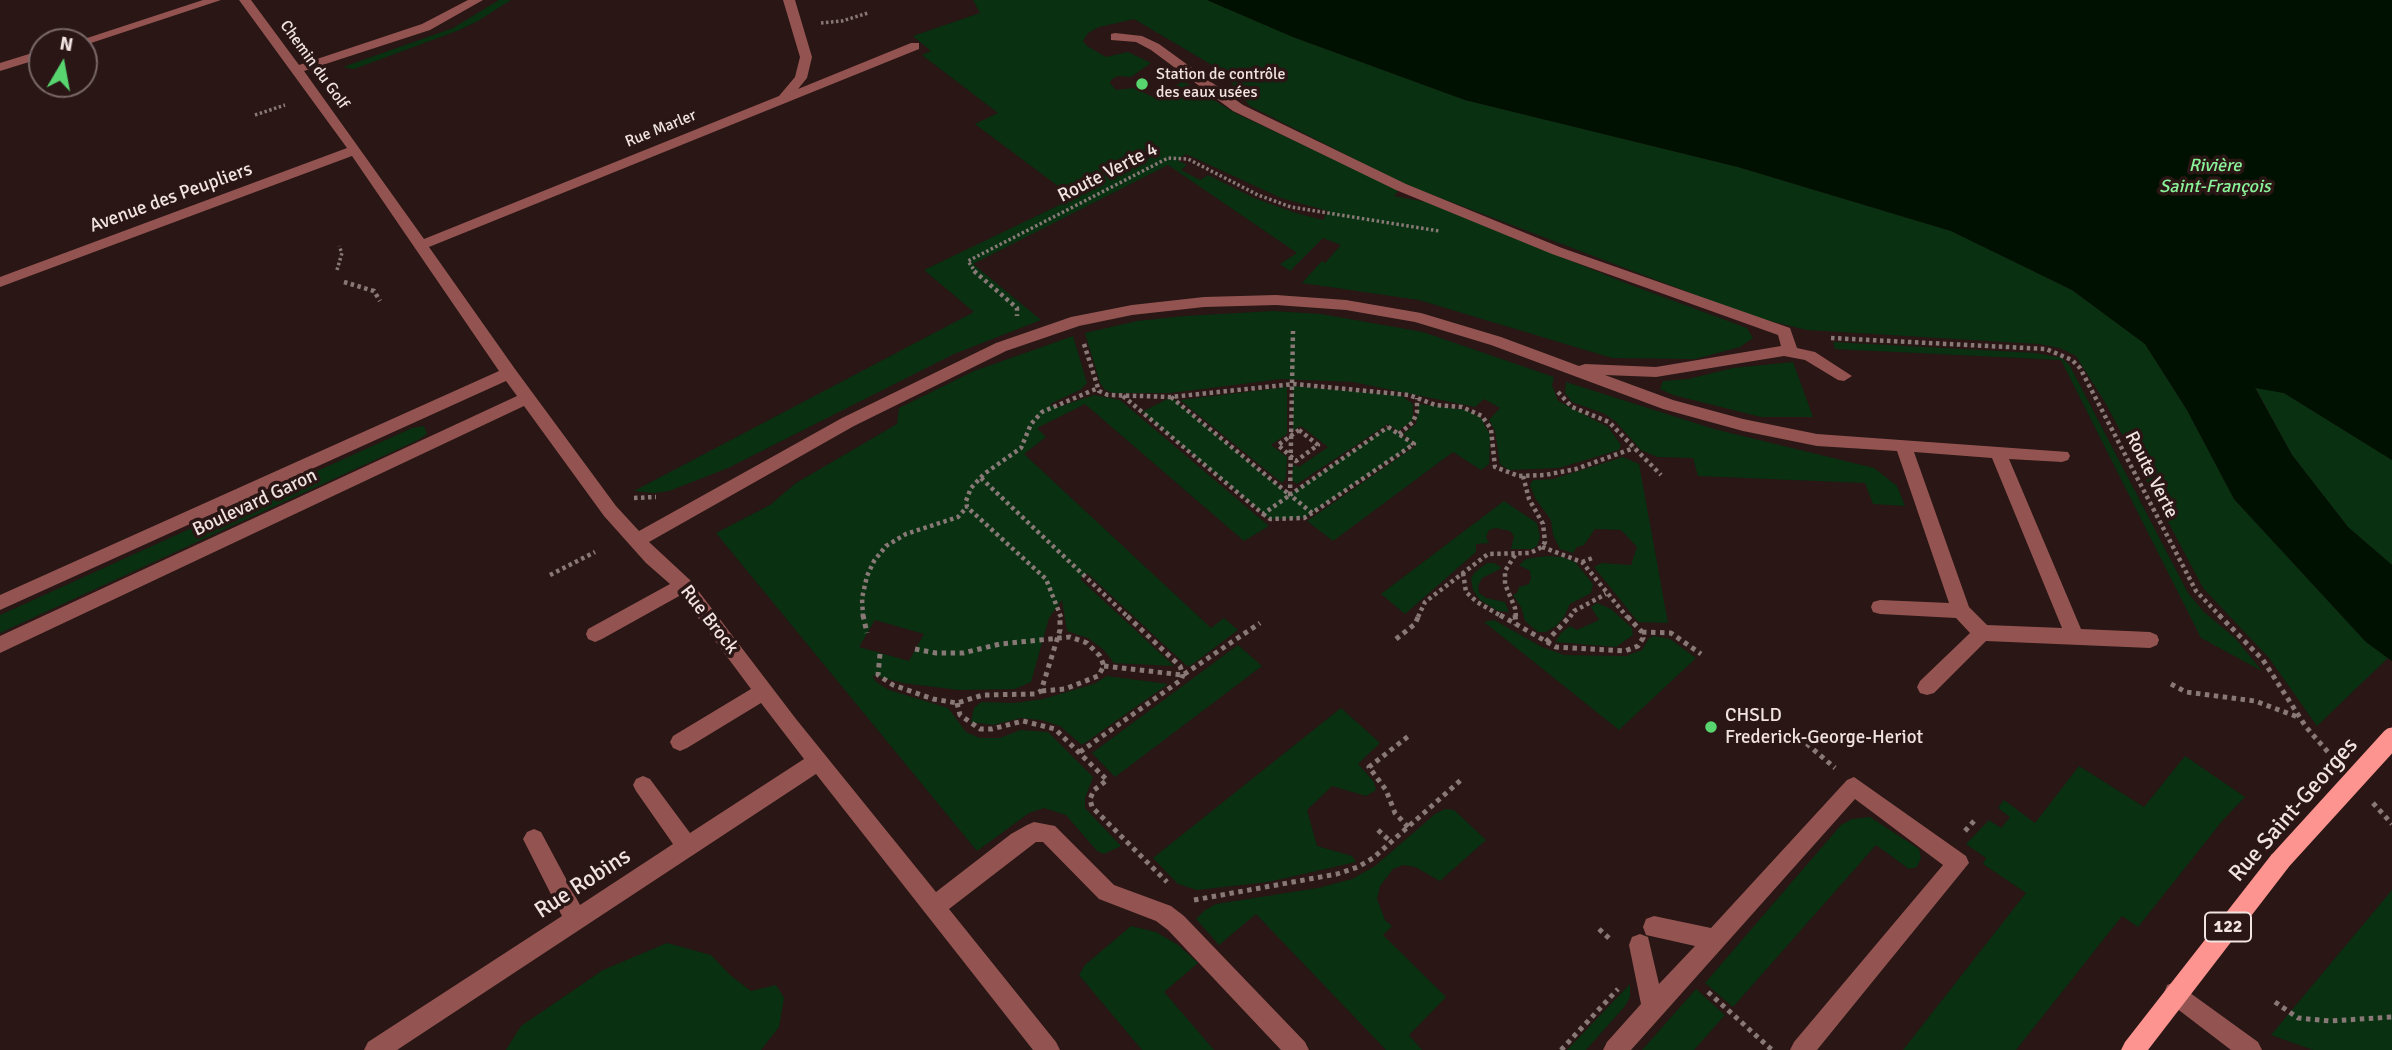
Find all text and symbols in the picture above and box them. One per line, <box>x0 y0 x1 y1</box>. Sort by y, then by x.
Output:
street label: Chemin du Golf <box>275 17 353 113</box>
north arrow <box>28 28 98 98</box>
text: N <box>58 31 75 57</box>
place label: Station de contrôle des eaux usées <box>1156 65 1286 103</box>
marker: Station de contrôle des eaux usées <box>1134 76 1150 92</box>
street label: Rue Marler <box>623 106 699 152</box>
street label: Route Verte 4 <box>1054 138 1162 208</box>
water label: Rivière Saint-François <box>2159 155 2271 198</box>
street label: Avenue des Peupliers <box>87 158 255 238</box>
street label: Route Verte <box>2119 428 2183 522</box>
street label: Boulevard Garon <box>189 464 321 542</box>
street label: Rue Brock <box>675 581 743 659</box>
place label: CHSLD Frederick-George-Heriot <box>1725 705 1923 749</box>
marker: CHSLD Frederick-George-Heriot <box>1703 719 1719 735</box>
street label: Rue Saint-Georges <box>2224 732 2364 888</box>
street label: Rue Robins <box>530 843 636 925</box>
road number: 122 <box>2205 912 2251 942</box>

